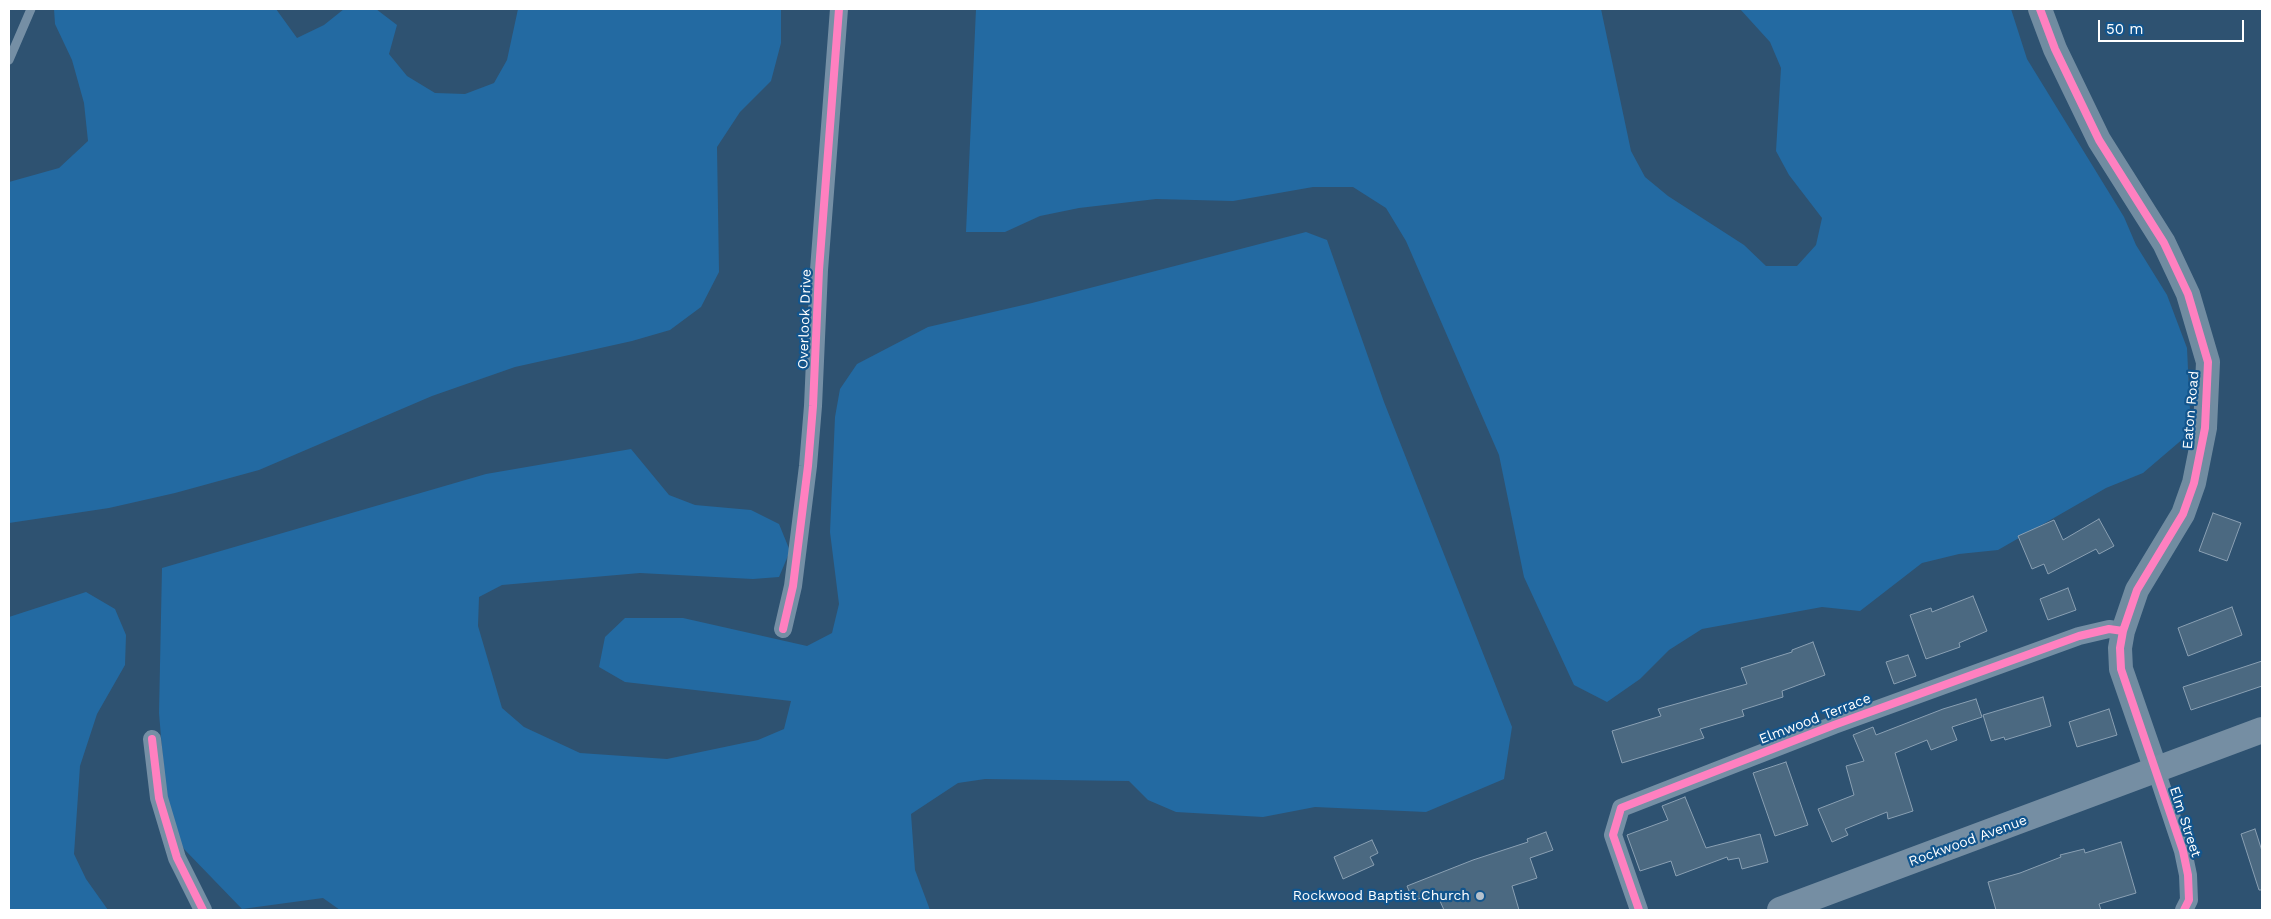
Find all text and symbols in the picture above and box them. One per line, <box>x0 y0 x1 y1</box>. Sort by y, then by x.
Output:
scale bar <box>2101 10 2247 42</box>
text: 50 m <box>2106 20 2143 38</box>
street label: Overlook Drive <box>795 269 815 369</box>
street label: Eaton Road <box>2179 370 2203 450</box>
street label: Elmwood Terrace <box>1757 690 1873 748</box>
street label: Elm Street <box>2166 784 2204 860</box>
street label: Rockwood Avenue <box>1907 812 2029 870</box>
place label: Rockwood Baptist Church <box>1293 888 1470 904</box>
marker: Rockwood Baptist Church <box>1474 890 1486 902</box>

